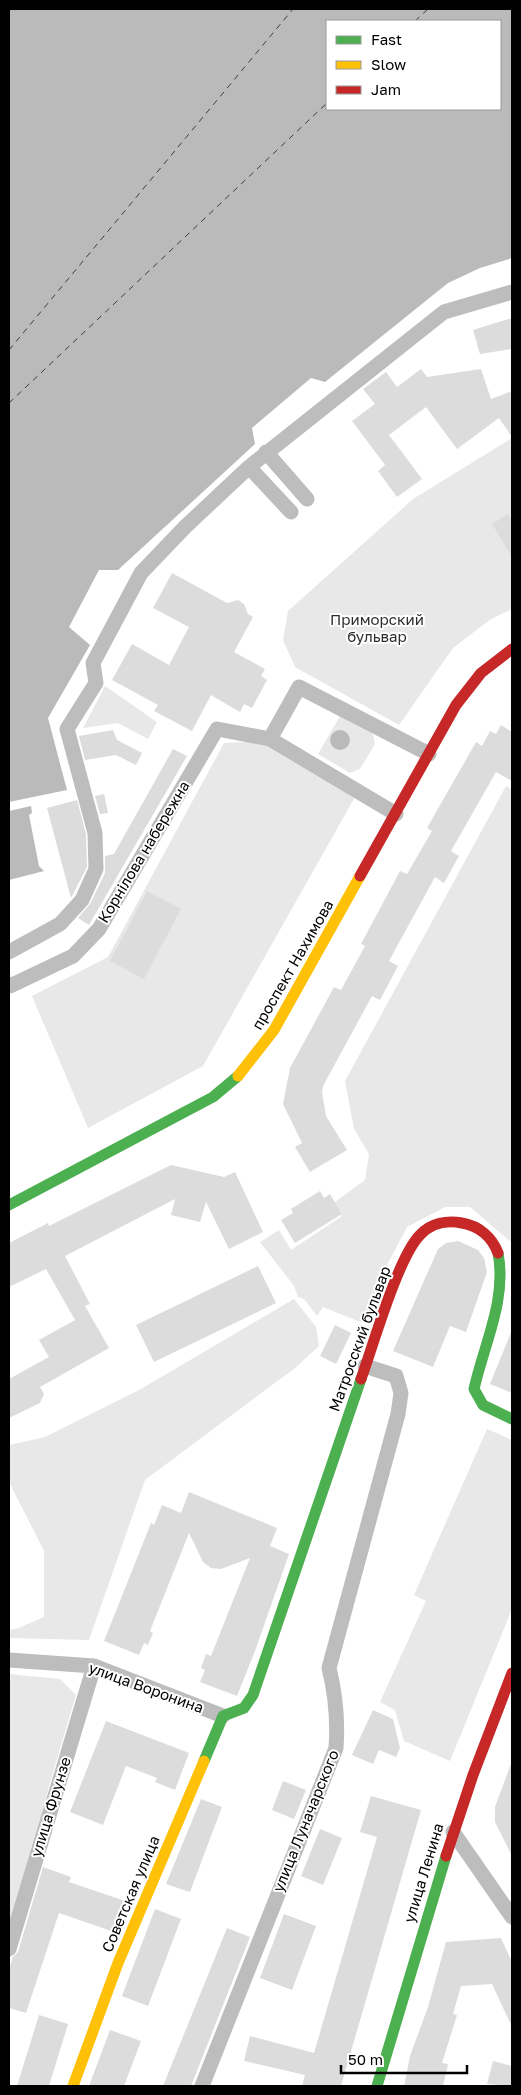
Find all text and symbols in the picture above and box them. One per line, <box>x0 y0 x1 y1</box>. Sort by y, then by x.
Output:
legend <box>326 20 501 110</box>
text: Fast <box>371 30 402 48</box>
text: Slow <box>371 55 406 73</box>
text: Jam <box>371 80 401 98</box>
park label: Приморский бульвар <box>330 610 424 645</box>
street label: Корнілова набережна <box>94 777 193 926</box>
street label: проспект Нахимова <box>248 896 337 1033</box>
street label: Матросский бульвар <box>324 1264 394 1414</box>
street label: улица Воронина <box>86 1658 206 1716</box>
street label: улица Луначарского <box>268 1747 342 1894</box>
street label: улица Фрунзе <box>26 1754 74 1859</box>
street label: улица Ленина <box>399 1821 447 1925</box>
street label: Советская улица <box>97 1833 163 1955</box>
scale bar <box>341 2042 467 2074</box>
text: 50 m <box>348 2050 383 2068</box>

